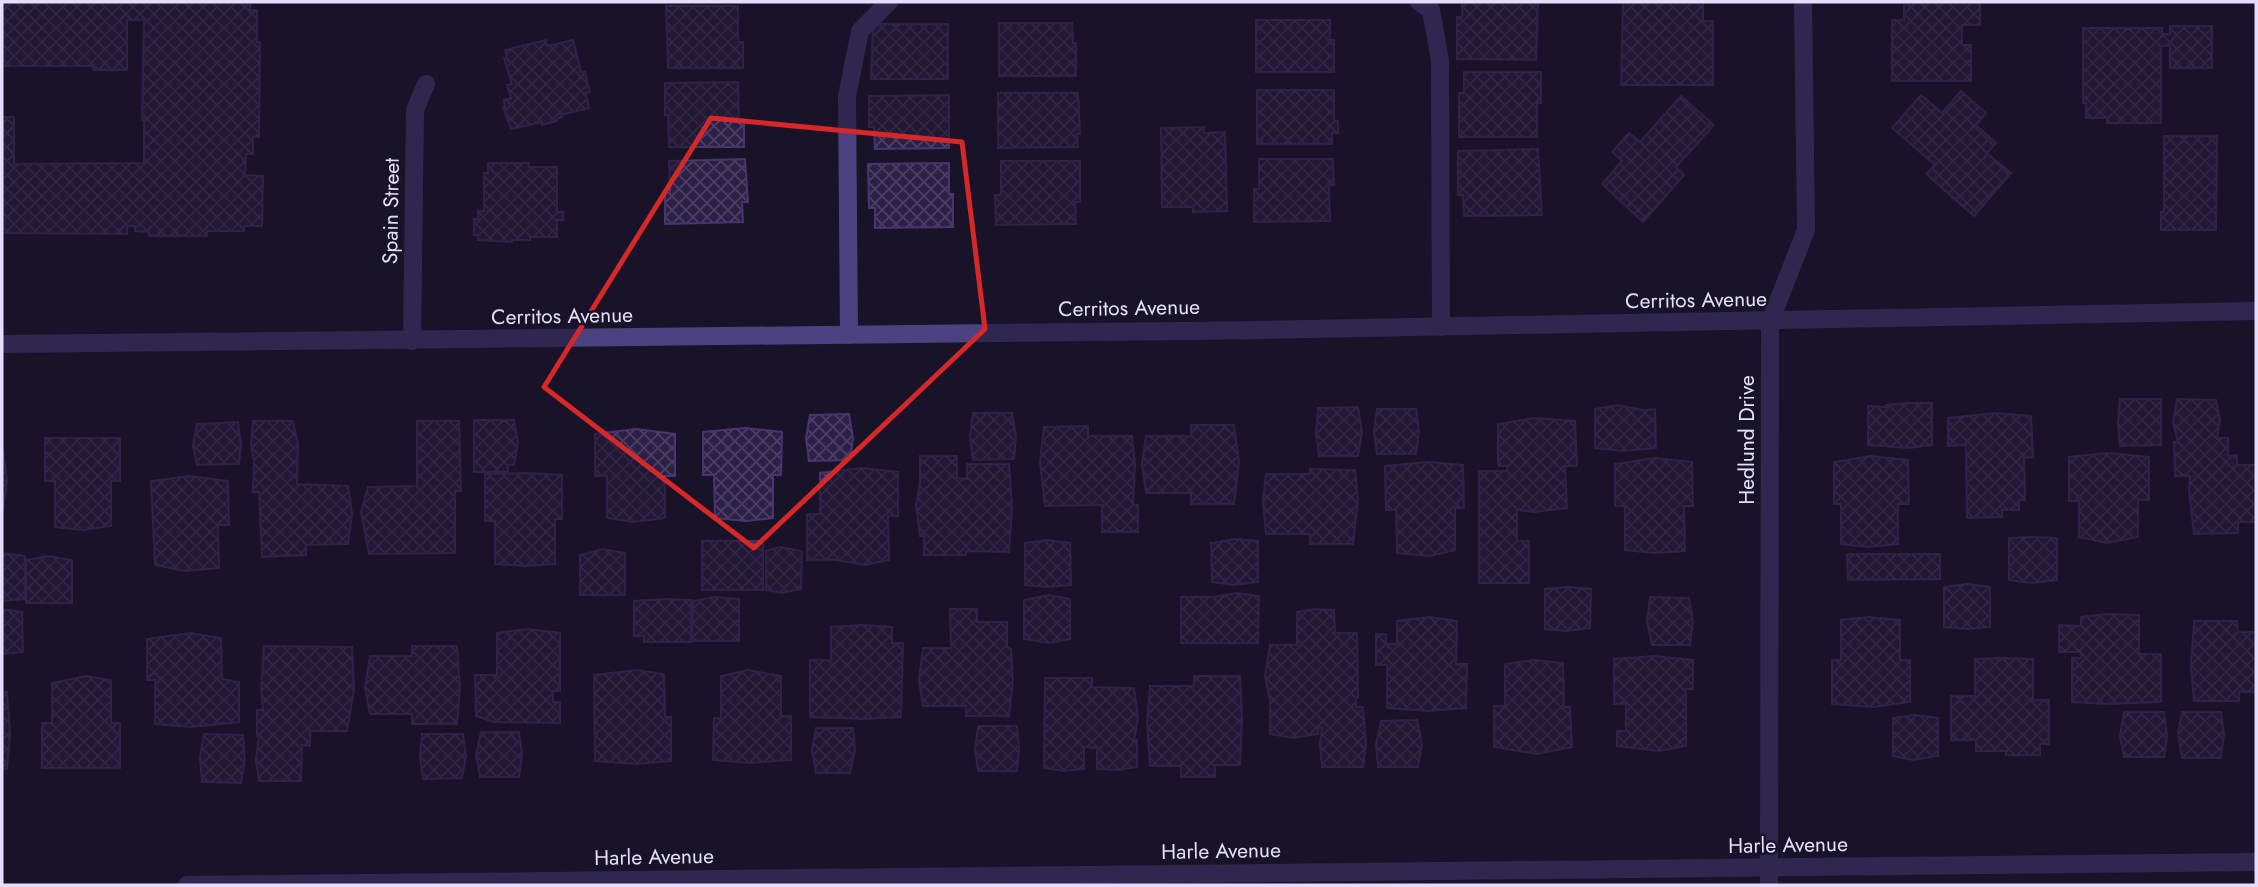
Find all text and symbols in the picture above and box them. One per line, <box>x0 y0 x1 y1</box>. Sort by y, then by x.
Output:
street label: Spain Street <box>375 158 407 264</box>
street label: Cerritos Avenue <box>1625 284 1767 316</box>
street label: Cerritos Avenue <box>1058 292 1200 324</box>
street label: Cerritos Avenue <box>491 300 633 332</box>
street label: Hedlund Drive <box>1732 375 1762 505</box>
street label: Harle Avenue <box>1728 829 1848 861</box>
street label: Harle Avenue <box>1161 835 1281 867</box>
street label: Harle Avenue <box>594 841 714 873</box>

